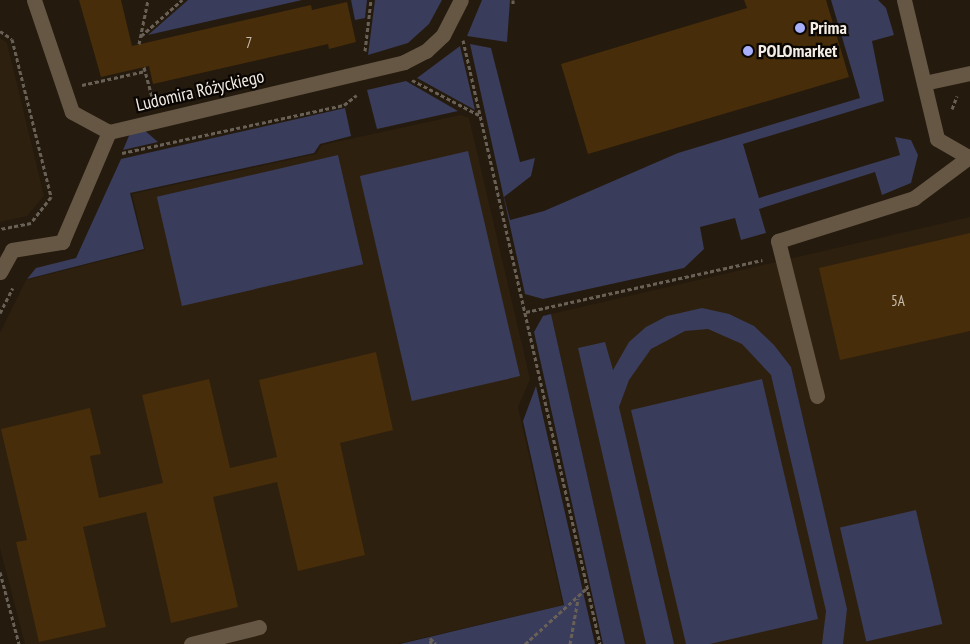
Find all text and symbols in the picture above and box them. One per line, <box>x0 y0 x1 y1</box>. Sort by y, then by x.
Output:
place label: Prima <box>810 17 847 39</box>
marker: Prima <box>794 22 806 34</box>
house number: 7 <box>246 34 252 52</box>
place label: POLOmarket <box>758 40 837 62</box>
marker: POLOmarket <box>742 45 754 57</box>
street label: Ludomira Różyckiego <box>134 66 266 116</box>
house number: 5A <box>891 292 905 310</box>

